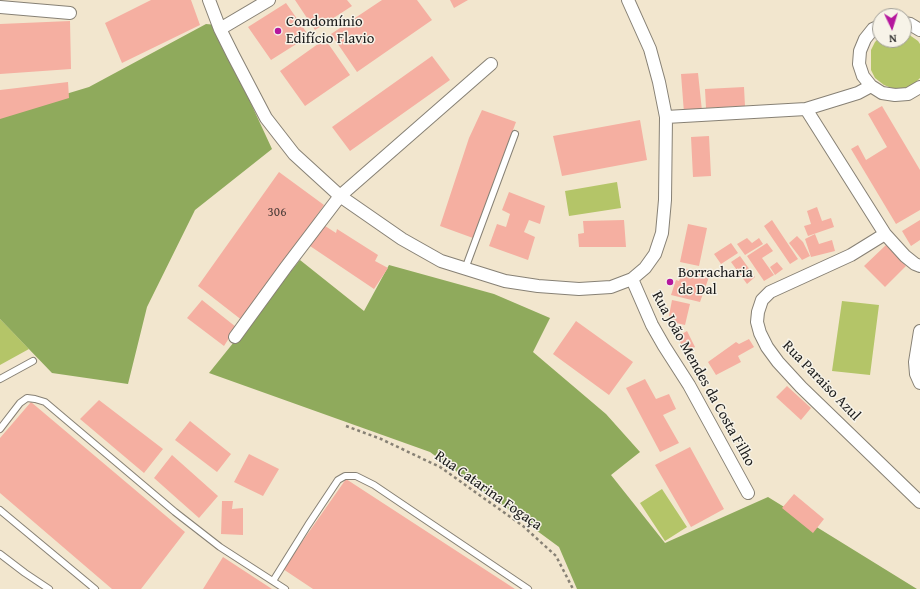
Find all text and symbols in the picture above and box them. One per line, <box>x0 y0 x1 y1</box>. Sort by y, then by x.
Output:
north arrow <box>872 8 912 48</box>
place label: Condomínio Edifício Flavio <box>286 13 374 48</box>
marker: Condomínio Edifício Flavio <box>273 26 283 36</box>
text: N <box>889 31 897 47</box>
house number: 306 <box>268 205 286 221</box>
place label: Borracharia de Dal <box>678 264 753 299</box>
marker: Borracharia de Dal <box>665 277 675 287</box>
street label: Rua João Mendes da Costa Filho <box>647 288 759 470</box>
street label: Rua Paraiso Azul <box>778 337 864 425</box>
street label: Rua Catarina Fogaça <box>431 447 545 535</box>

